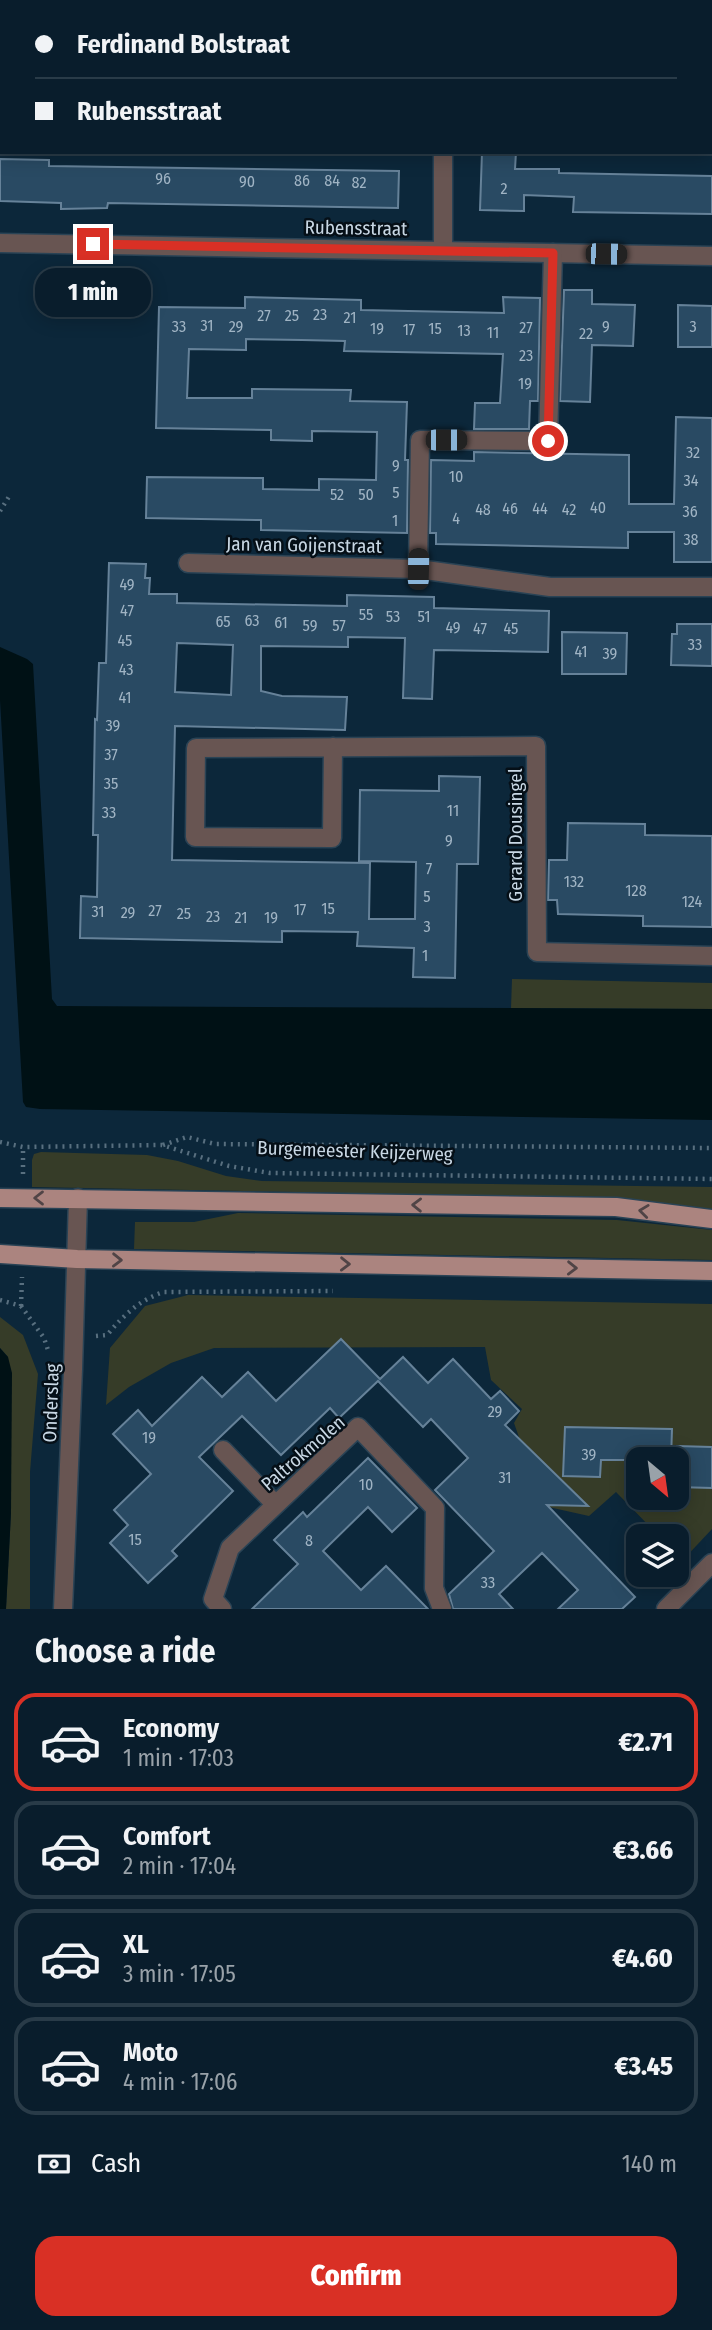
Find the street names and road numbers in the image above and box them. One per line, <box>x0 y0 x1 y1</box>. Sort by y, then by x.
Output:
street label: Rubensstraat <box>304 216 408 240</box>
street label: Jan van Goijenstraat <box>226 532 383 558</box>
street label: Gerard Dousingel <box>504 768 527 902</box>
street label: Burgemeester Keijzerweg <box>257 1136 453 1166</box>
street label: Onderslag <box>38 1363 64 1443</box>
street label: Paltrokmolen <box>257 1410 349 1496</box>

